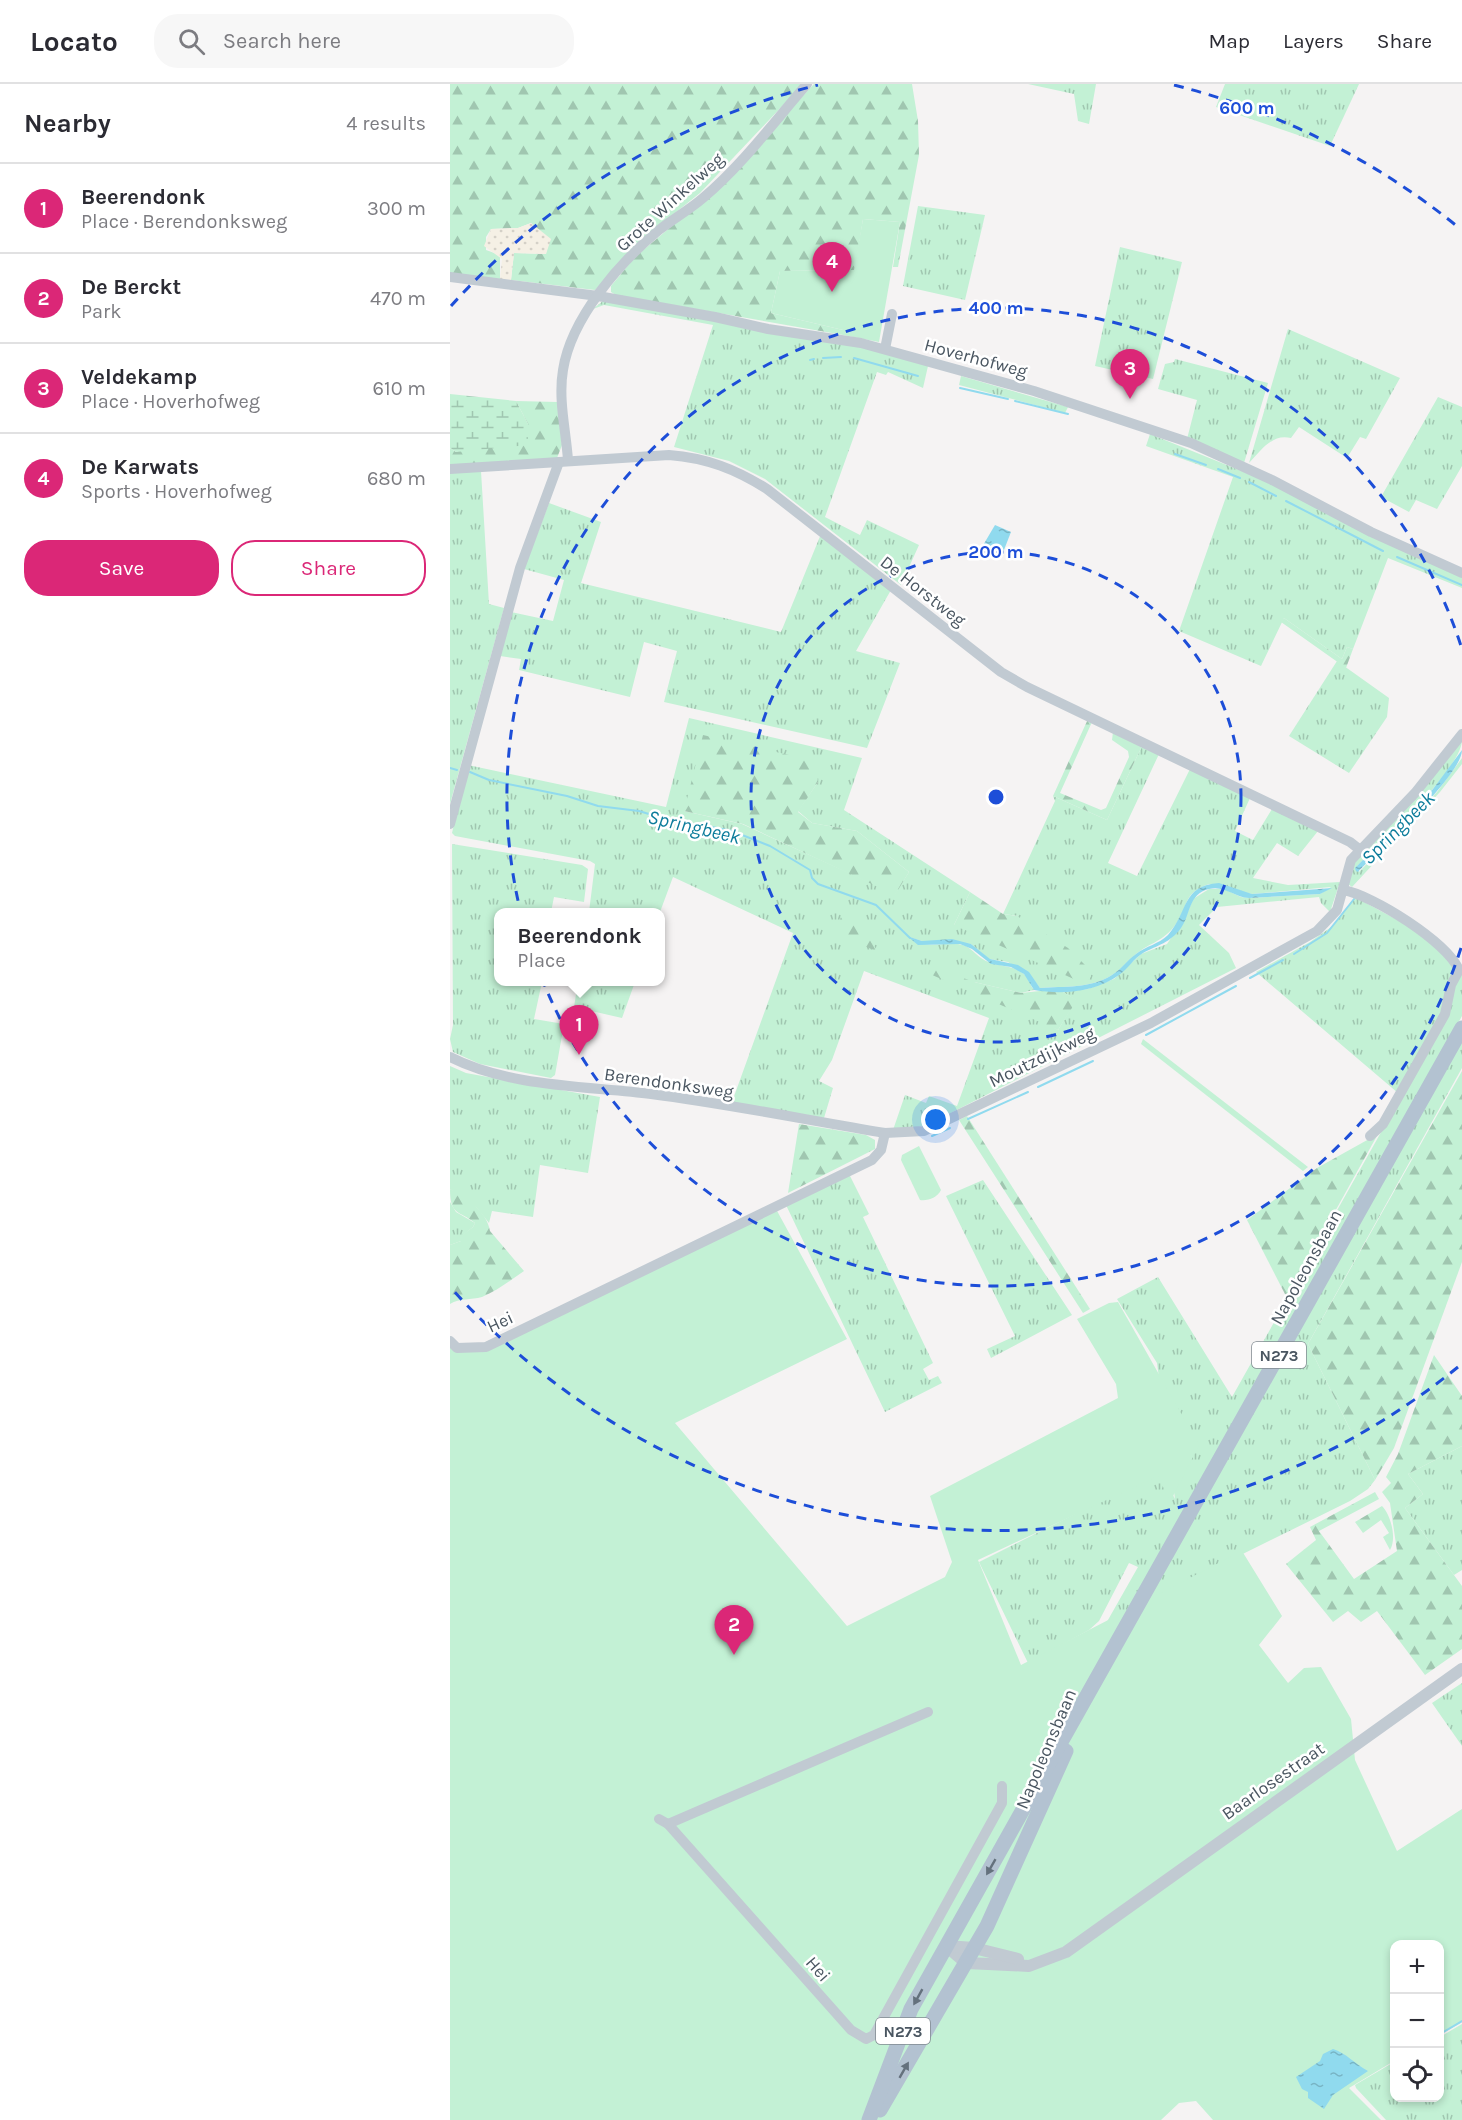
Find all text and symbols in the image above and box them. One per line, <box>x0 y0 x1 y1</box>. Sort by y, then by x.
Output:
search box <box>154 14 574 68</box>
text: Locato <box>30 25 118 58</box>
icon: search <box>175 25 208 58</box>
text: Search here <box>223 28 341 54</box>
text: Map <box>1208 29 1250 53</box>
text: Layers <box>1283 29 1344 53</box>
text: Share <box>1377 29 1432 53</box>
text: 600 m <box>1219 97 1275 119</box>
text: Nearby <box>24 108 111 139</box>
text: 4 results <box>346 112 426 135</box>
street label: Grote Winkelweg <box>612 148 728 256</box>
text: Beerendonk <box>81 184 205 210</box>
text: 1 <box>40 197 47 220</box>
text: 300 m <box>367 197 426 220</box>
text: Place · Berendonksweg <box>81 210 287 233</box>
pin: 4 <box>812 242 851 292</box>
text: De Berckt <box>81 274 181 300</box>
text: 2 <box>37 287 50 310</box>
text: 470 m <box>370 287 426 310</box>
text: 400 m <box>968 297 1024 319</box>
text: Park <box>81 300 122 323</box>
street label: Hoverhofweg <box>922 334 1030 382</box>
pin: 3 <box>1110 350 1150 399</box>
text: Veldekamp <box>81 364 197 390</box>
text: 3 <box>37 377 50 400</box>
text: 610 m <box>373 377 426 400</box>
text: Place · Hoverhofweg <box>81 390 260 413</box>
text: De Karwats <box>81 454 199 480</box>
text: 4 <box>38 467 49 490</box>
text: 680 m <box>367 467 426 490</box>
text: Sports · Hoverhofweg <box>81 480 272 503</box>
button: Save <box>24 540 219 596</box>
button: Share <box>231 540 426 596</box>
text: 200 m <box>968 541 1024 563</box>
street label: De Horstweg <box>876 551 970 631</box>
water label: Springbeek <box>1357 786 1440 869</box>
centre of rings <box>986 787 1006 807</box>
water label: Springbeek <box>646 805 743 849</box>
popup <box>494 908 665 986</box>
text: Beerendonk <box>517 923 642 949</box>
text: Place <box>517 949 566 972</box>
pin: 1 <box>560 1006 598 1055</box>
street label: Moutzdijkweg <box>985 1022 1099 1092</box>
street label: Berendonksweg <box>603 1063 735 1103</box>
your location <box>921 1105 950 1134</box>
street label: Napoleonsbaan <box>1265 1206 1347 1328</box>
street label: Hei <box>483 1306 517 1338</box>
road number: N273 <box>1252 1342 1306 1368</box>
pin: 2 <box>714 1606 754 1655</box>
street label: Napoleonsbaan <box>1011 1686 1081 1812</box>
street label: Baarlosestraat <box>1217 1737 1329 1825</box>
one-way arrow <box>986 1859 996 1876</box>
map controls <box>1390 1940 1444 2102</box>
button: + <box>1390 1940 1444 1994</box>
street label: Hei <box>801 1952 835 1986</box>
one-way arrow <box>913 1989 923 2006</box>
button: − <box>1390 1994 1444 2048</box>
road number: N273 <box>876 2018 930 2044</box>
button: locate <box>1390 2048 1444 2102</box>
one-way arrow <box>899 2062 910 2078</box>

